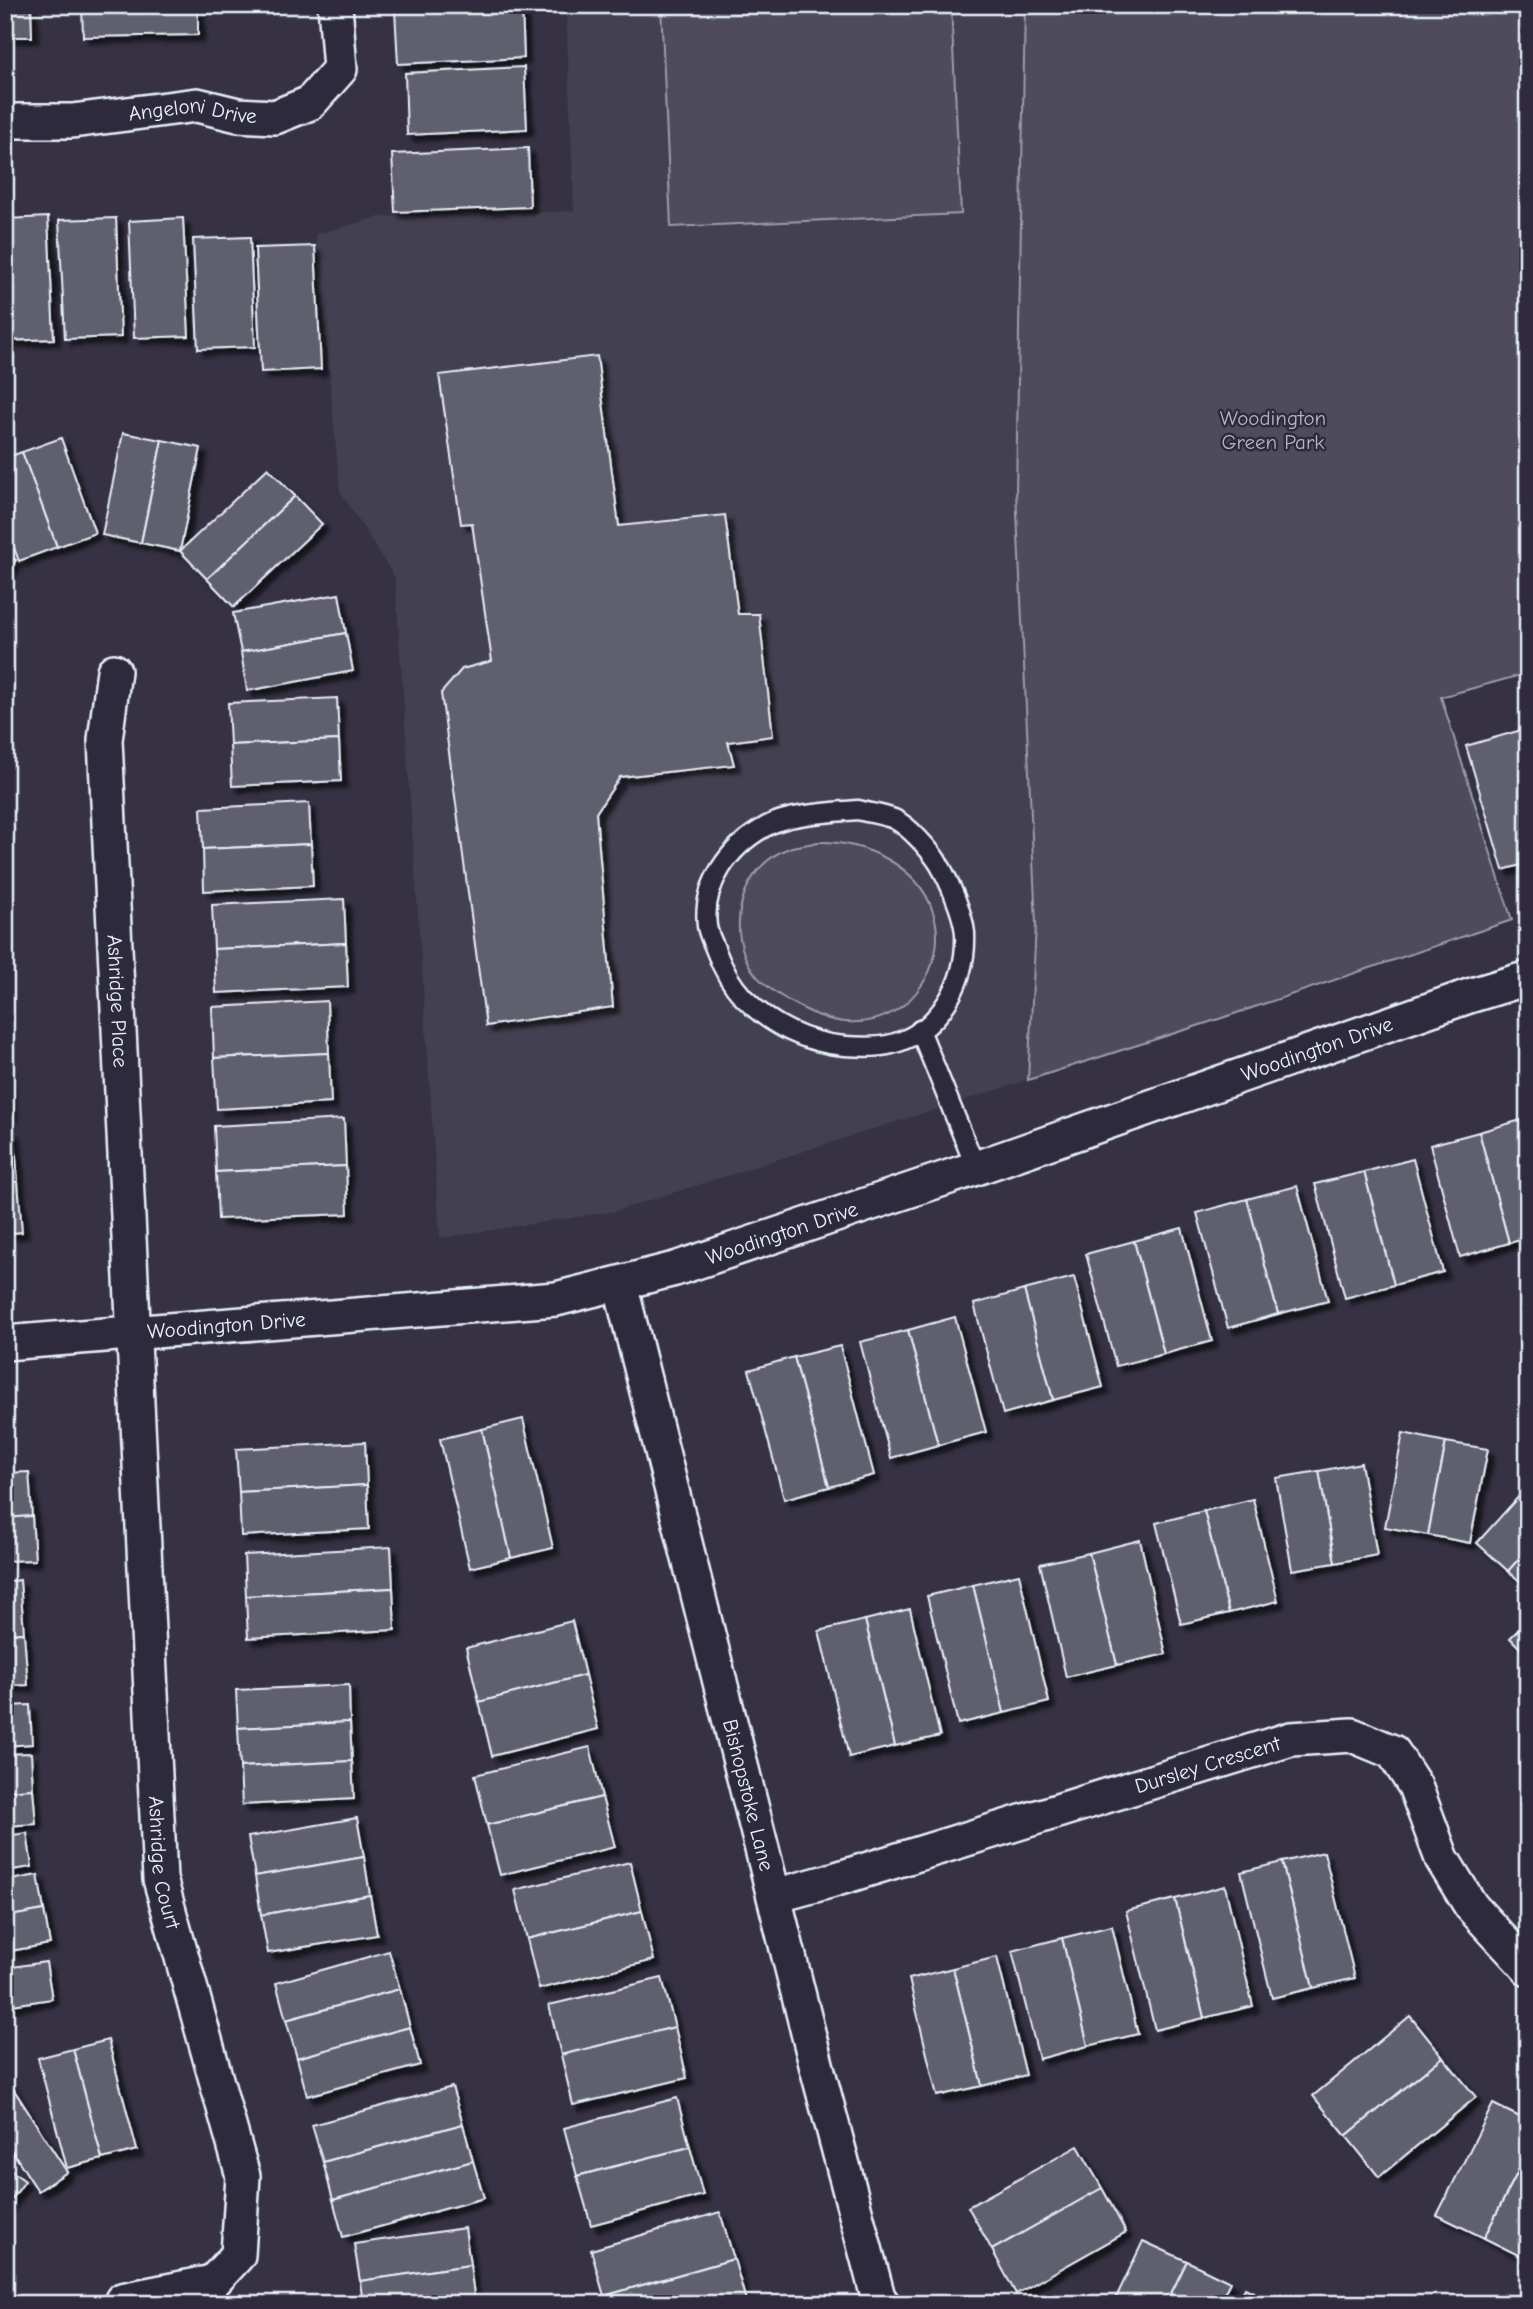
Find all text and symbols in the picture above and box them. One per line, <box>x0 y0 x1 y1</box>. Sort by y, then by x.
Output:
street label: Angeloni Drive <box>127 93 257 128</box>
park label: Woodington Green Park <box>1220 406 1326 454</box>
street label: Ashridge Place <box>102 934 133 1068</box>
street label: Woodington Drive <box>1238 1012 1396 1087</box>
street label: Woodington Drive <box>703 1197 861 1270</box>
street label: Woodington Drive <box>146 1307 306 1344</box>
street label: Bishopstoke Lane <box>718 1717 779 1874</box>
street label: Dursley Crescent <box>1132 1731 1284 1798</box>
street label: Ashridge Court <box>144 1795 186 1933</box>

